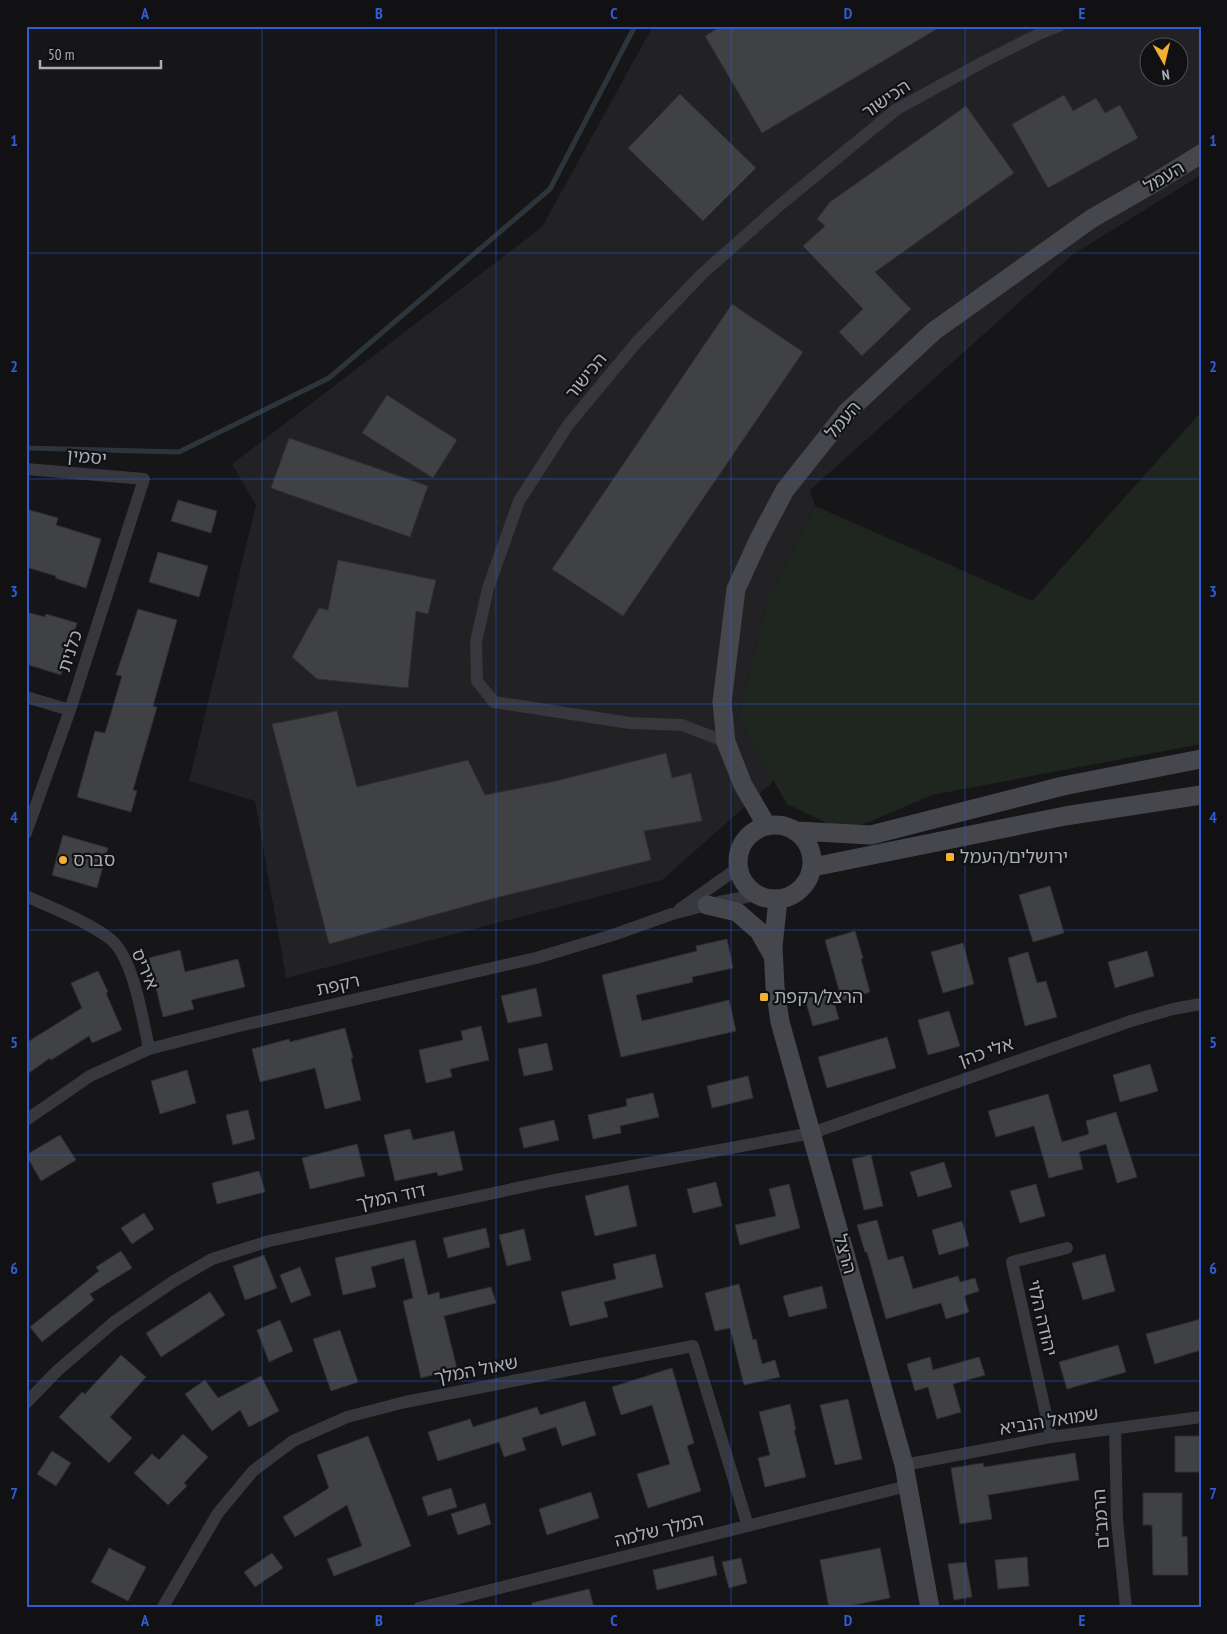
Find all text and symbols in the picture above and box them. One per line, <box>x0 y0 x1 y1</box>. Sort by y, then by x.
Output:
text: A <box>140 3 150 23</box>
text: B <box>375 3 383 23</box>
text: C <box>610 3 618 23</box>
text: D <box>844 3 853 23</box>
text: E <box>1079 3 1086 23</box>
scale bar <box>40 38 161 70</box>
north arrow <box>1140 38 1190 88</box>
text: 50 m <box>48 45 74 64</box>
text: N <box>1161 65 1171 84</box>
street label: הכישור <box>857 74 914 123</box>
text: 1 <box>10 130 18 150</box>
text: 1 <box>1209 130 1217 150</box>
street label: העמל <box>1139 156 1188 198</box>
street label: הכישור <box>560 348 611 404</box>
text: 2 <box>10 356 18 376</box>
text: 2 <box>1209 356 1217 376</box>
street label: העמל <box>820 396 865 444</box>
street label: יסמין <box>66 443 108 470</box>
text: 3 <box>10 581 18 601</box>
text: 3 <box>1209 581 1217 601</box>
street label: כלנית <box>52 627 87 675</box>
text: 4 <box>10 807 18 827</box>
text: 4 <box>1209 807 1217 827</box>
place label: ירושלים/העמל <box>960 845 1068 868</box>
place label: סברס <box>73 848 115 871</box>
marker: ירושלים/העמל <box>944 851 956 863</box>
marker: סברס <box>57 854 69 866</box>
street label: איריס <box>127 945 164 993</box>
street label: רקפת <box>314 968 362 1001</box>
place label: הרצל/רקפת <box>774 985 863 1008</box>
marker: הרצל/רקפת <box>758 991 770 1003</box>
street label: אלי כהן <box>955 1031 1016 1072</box>
text: 5 <box>10 1032 18 1052</box>
text: 5 <box>1209 1032 1217 1052</box>
street label: דוד המלך <box>354 1178 428 1215</box>
street label: הרצל <box>829 1232 862 1276</box>
text: 6 <box>10 1258 18 1278</box>
text: 6 <box>1209 1258 1217 1278</box>
street label: יהודה הלוי <box>1023 1278 1062 1358</box>
street label: שאול המלך <box>432 1350 520 1389</box>
street label: שמואל הנביא <box>998 1401 1100 1440</box>
text: 7 <box>10 1483 18 1503</box>
text: 7 <box>1209 1483 1217 1503</box>
street label: הרמב"ם <box>1087 1488 1114 1550</box>
street label: המלך שלמה <box>612 1507 706 1552</box>
text: A <box>140 1610 150 1630</box>
text: B <box>375 1610 383 1630</box>
text: C <box>610 1610 618 1630</box>
text: D <box>844 1610 853 1630</box>
text: E <box>1079 1610 1086 1630</box>

